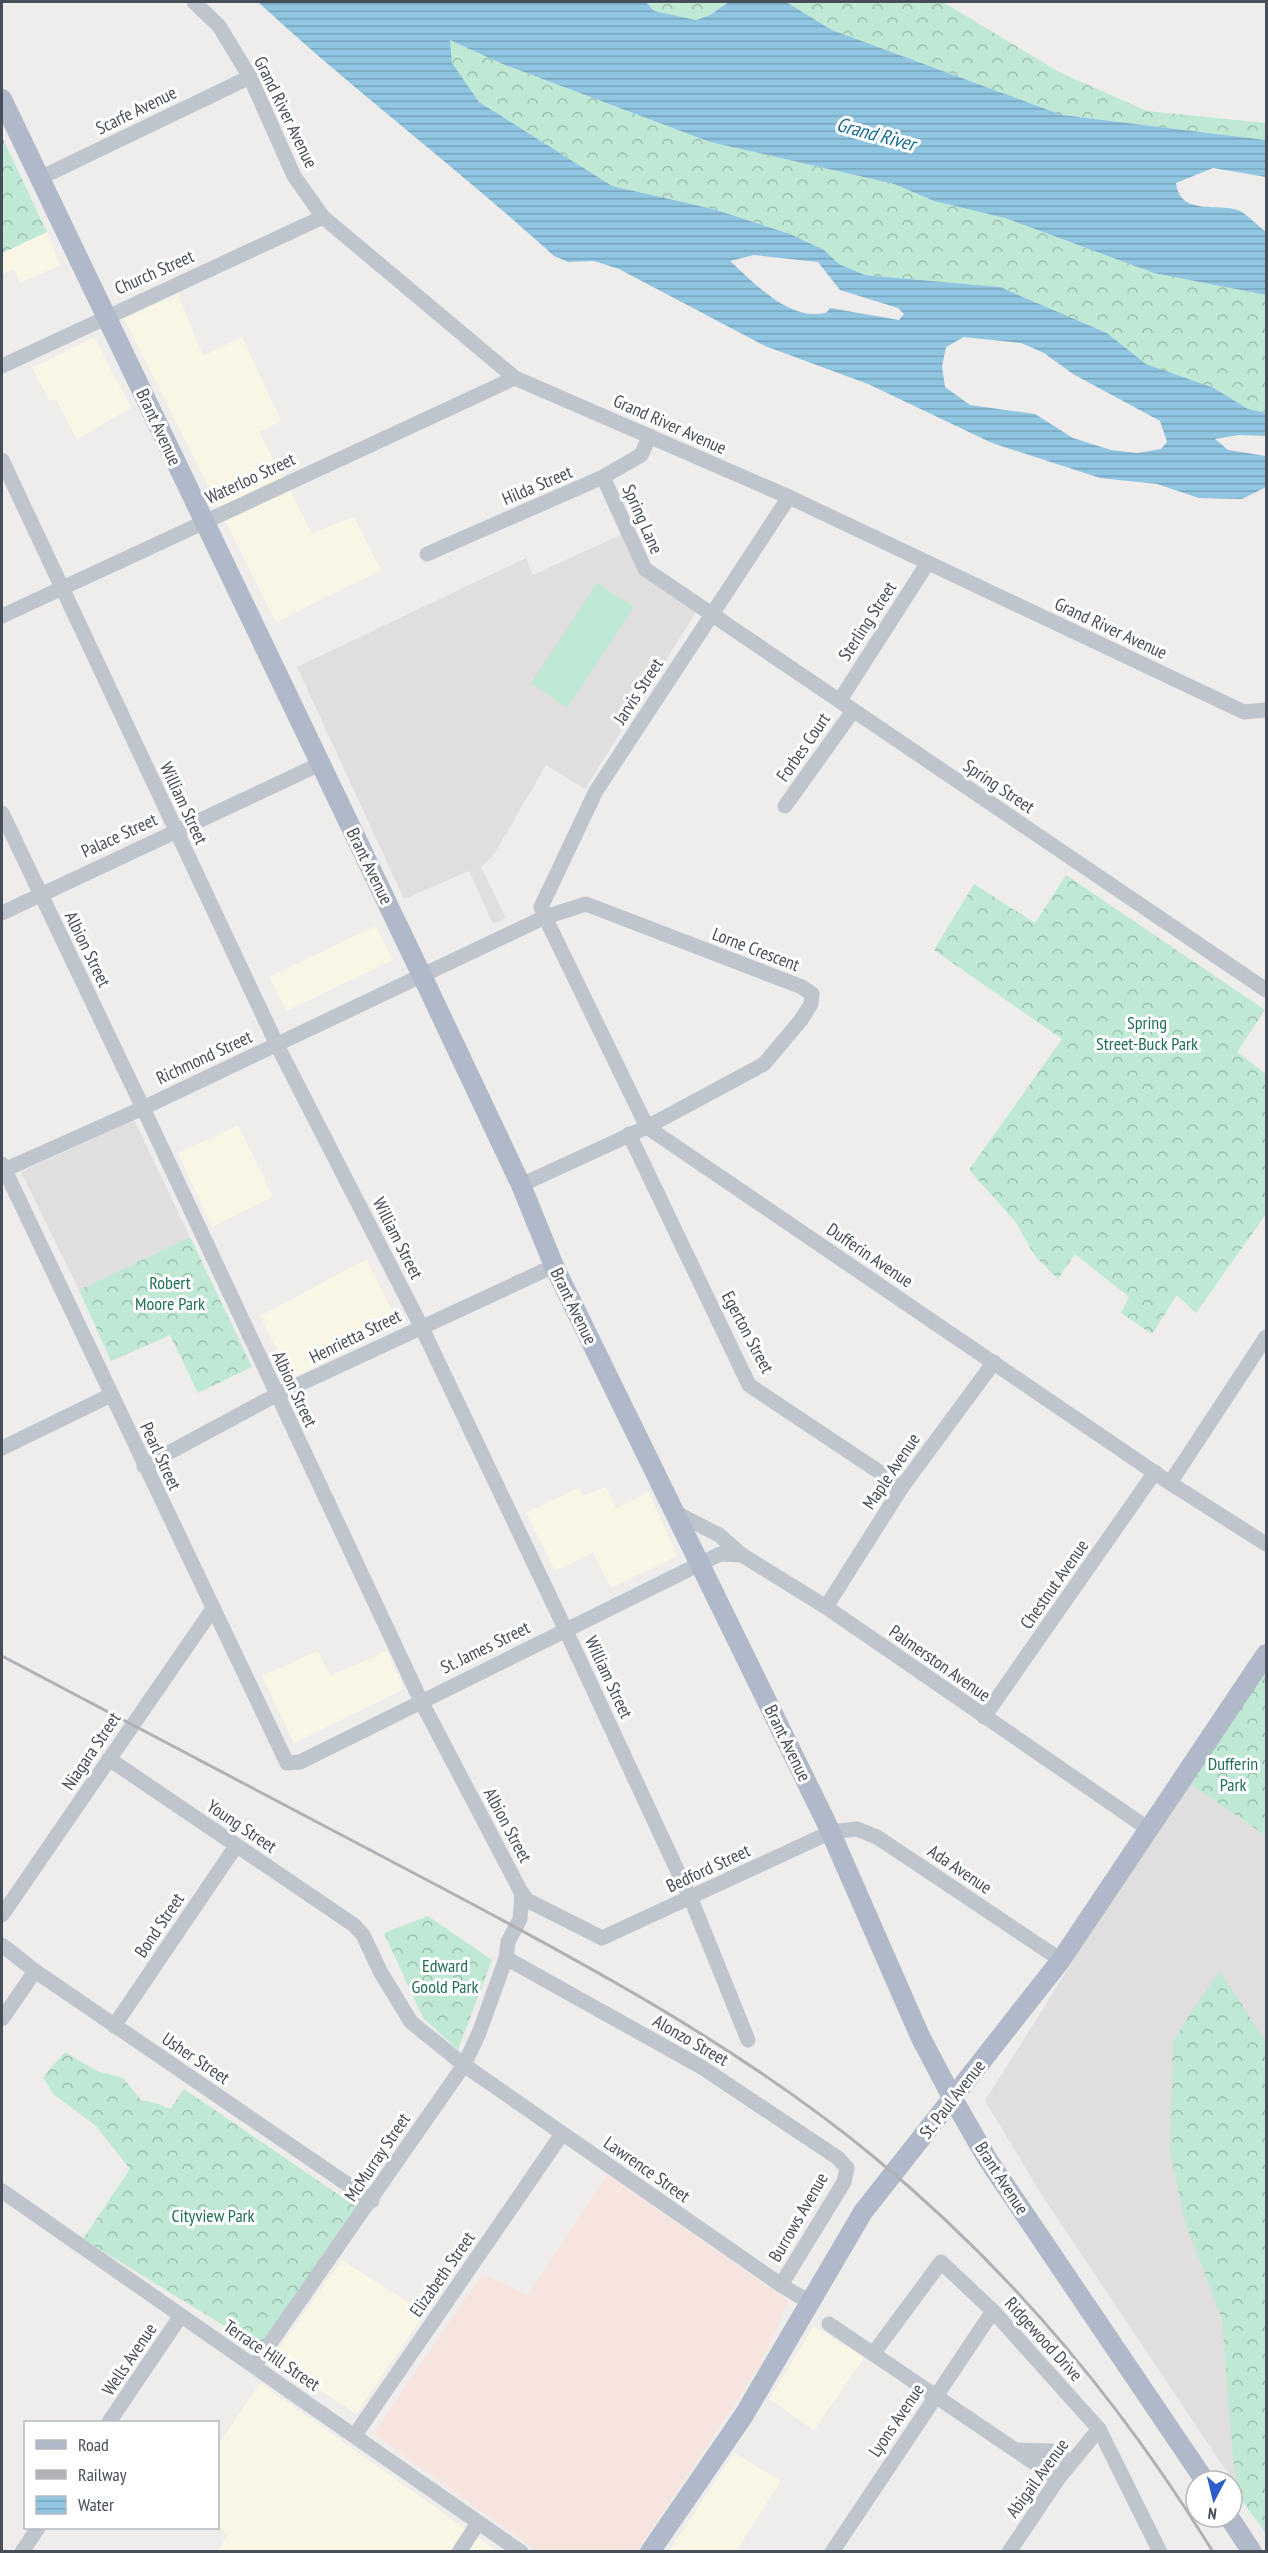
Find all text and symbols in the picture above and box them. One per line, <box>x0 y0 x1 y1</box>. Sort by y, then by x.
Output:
street label: Grand River Avenue <box>249 52 323 172</box>
street label: Scarfe Avenue <box>92 81 180 139</box>
water label: Grand River <box>834 111 921 158</box>
street label: Church Street <box>111 244 197 300</box>
street label: Brant Avenue <box>131 385 187 469</box>
street label: Grand River Avenue <box>610 389 730 459</box>
street label: Waterloo Street <box>201 447 299 509</box>
street label: Hilda Street <box>499 460 576 510</box>
street label: Spring Lane <box>618 481 668 557</box>
street label: Sterling Street <box>833 577 901 665</box>
street label: Grand River Avenue <box>1051 592 1171 664</box>
street label: Jarvis Street <box>608 653 668 729</box>
street label: Forbes Court <box>771 708 835 786</box>
street label: Spring Street <box>959 754 1039 818</box>
street label: William Street <box>155 758 213 848</box>
street label: Palace Street <box>78 807 161 863</box>
street label: Brant Avenue <box>342 824 398 908</box>
street label: Albion Street <box>60 907 116 991</box>
street label: Lorne Crescent <box>709 922 803 976</box>
park label: Spring Street-Buck Park <box>1096 1011 1198 1055</box>
street label: Richmond Street <box>152 1025 256 1089</box>
street label: William Street <box>368 1193 428 1283</box>
street label: Dufferin Avenue <box>822 1218 918 1292</box>
street label: Brant Avenue <box>546 1264 602 1348</box>
park label: Robert Moore Park <box>135 1271 205 1315</box>
street label: Egerton Street <box>717 1287 779 1377</box>
street label: Henrietta Street <box>305 1304 405 1368</box>
street label: Albion Street <box>267 1347 323 1431</box>
street label: Pearl Street <box>135 1418 187 1494</box>
street label: Maple Avenue <box>857 1429 925 1513</box>
street label: Chestnut Avenue <box>1015 1535 1093 1633</box>
street label: St. James Street <box>437 1616 533 1678</box>
street label: Palmerston Avenue <box>885 1620 995 1706</box>
street label: William Street <box>580 1632 638 1722</box>
street label: Brant Avenue <box>760 1701 816 1785</box>
street label: Niagara Street <box>57 1708 125 1794</box>
park label: Dufferin Park <box>1208 1752 1258 1796</box>
street label: Albion Street <box>479 1784 537 1866</box>
street label: Young Street <box>203 1794 281 1858</box>
street label: Bedford Street <box>662 1839 754 1897</box>
street label: Ada Avenue <box>924 1839 996 1899</box>
street label: Bond Street <box>129 1888 189 1962</box>
park label: Edward Goold Park <box>412 1954 478 1998</box>
street label: Alonzo Street <box>649 2009 733 2071</box>
street label: Usher Street <box>158 2027 234 2089</box>
street label: St. Paul Avenue <box>914 2055 990 2143</box>
street label: McMurray Street <box>339 2108 415 2206</box>
street label: Lawrence Street <box>599 2131 695 2207</box>
street label: Brant Avenue <box>970 2137 1034 2219</box>
street label: Burrows Avenue <box>763 2168 833 2266</box>
park label: Cityview Park <box>172 2204 255 2227</box>
street label: Elizabeth Street <box>404 2227 480 2321</box>
street label: Ridgewood Drive <box>1000 2292 1088 2386</box>
street label: Terrace Hill Street <box>220 2314 325 2396</box>
street label: Wells Avenue <box>96 2318 162 2400</box>
street label: Lyons Avenue <box>863 2379 929 2461</box>
legend <box>24 2421 219 2529</box>
text: Road <box>78 2433 109 2456</box>
street label: Abigail Avenue <box>1001 2434 1073 2522</box>
text: Railway <box>78 2463 127 2486</box>
north arrow <box>1184 2469 1244 2529</box>
text: Water <box>78 2493 114 2516</box>
text: N <box>1207 2503 1218 2524</box>

